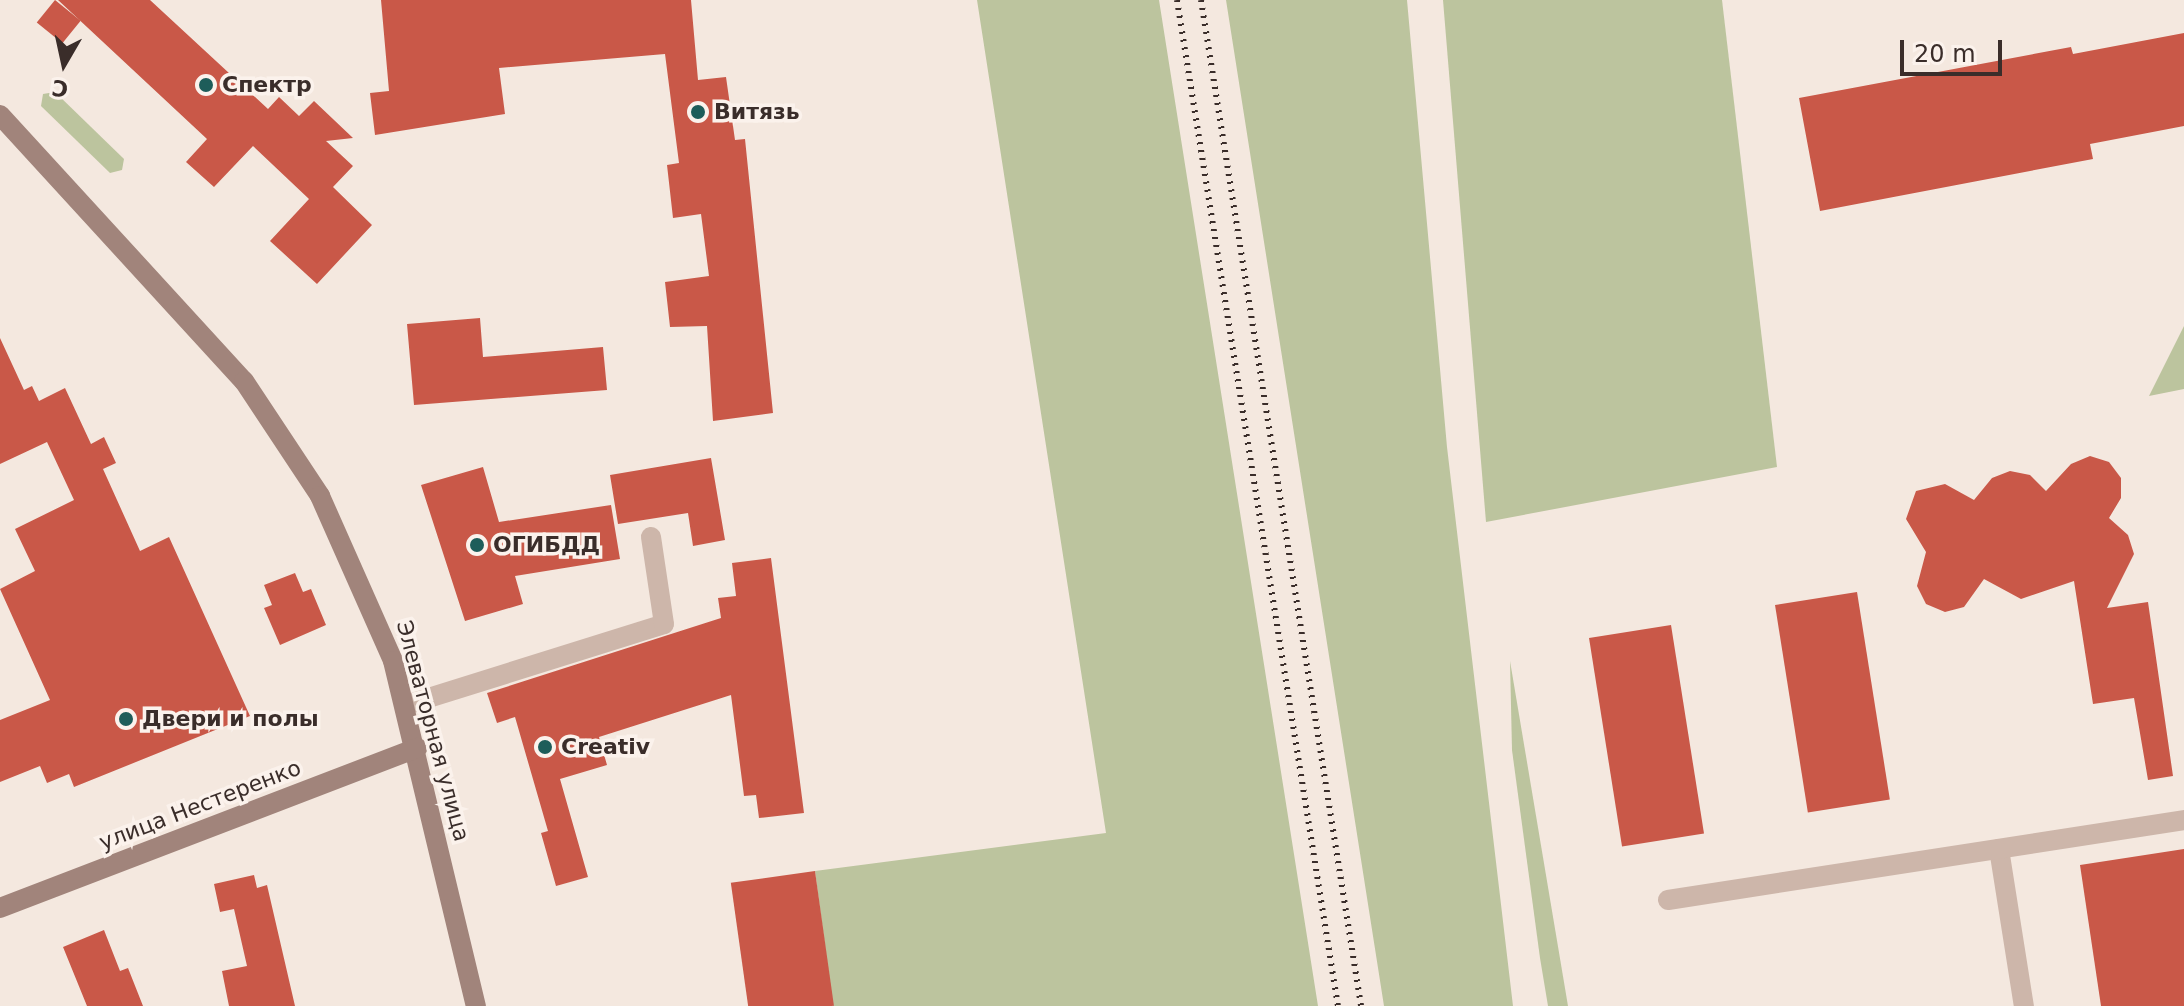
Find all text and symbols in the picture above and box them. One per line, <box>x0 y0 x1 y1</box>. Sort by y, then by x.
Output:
north arrow <box>24 24 104 104</box>
scale bar <box>1904 24 2006 74</box>
text: 20 m <box>1914 40 1976 68</box>
place label: Спектр <box>222 72 312 98</box>
text: С <box>50 75 70 102</box>
marker: Спектр <box>197 76 215 94</box>
place label: Витязь <box>714 99 800 125</box>
marker: Витязь <box>689 103 707 121</box>
place label: ОГИБДД <box>493 532 600 558</box>
marker: ОГИБДД <box>468 536 486 554</box>
street label: Элеваторная улица <box>391 618 475 844</box>
place label: Двери и полы <box>142 706 319 732</box>
marker: Двери и полы <box>117 710 135 728</box>
place label: Creativ <box>561 734 650 760</box>
marker: Creativ <box>536 738 554 756</box>
street label: улица Нестеренко <box>95 754 305 856</box>

